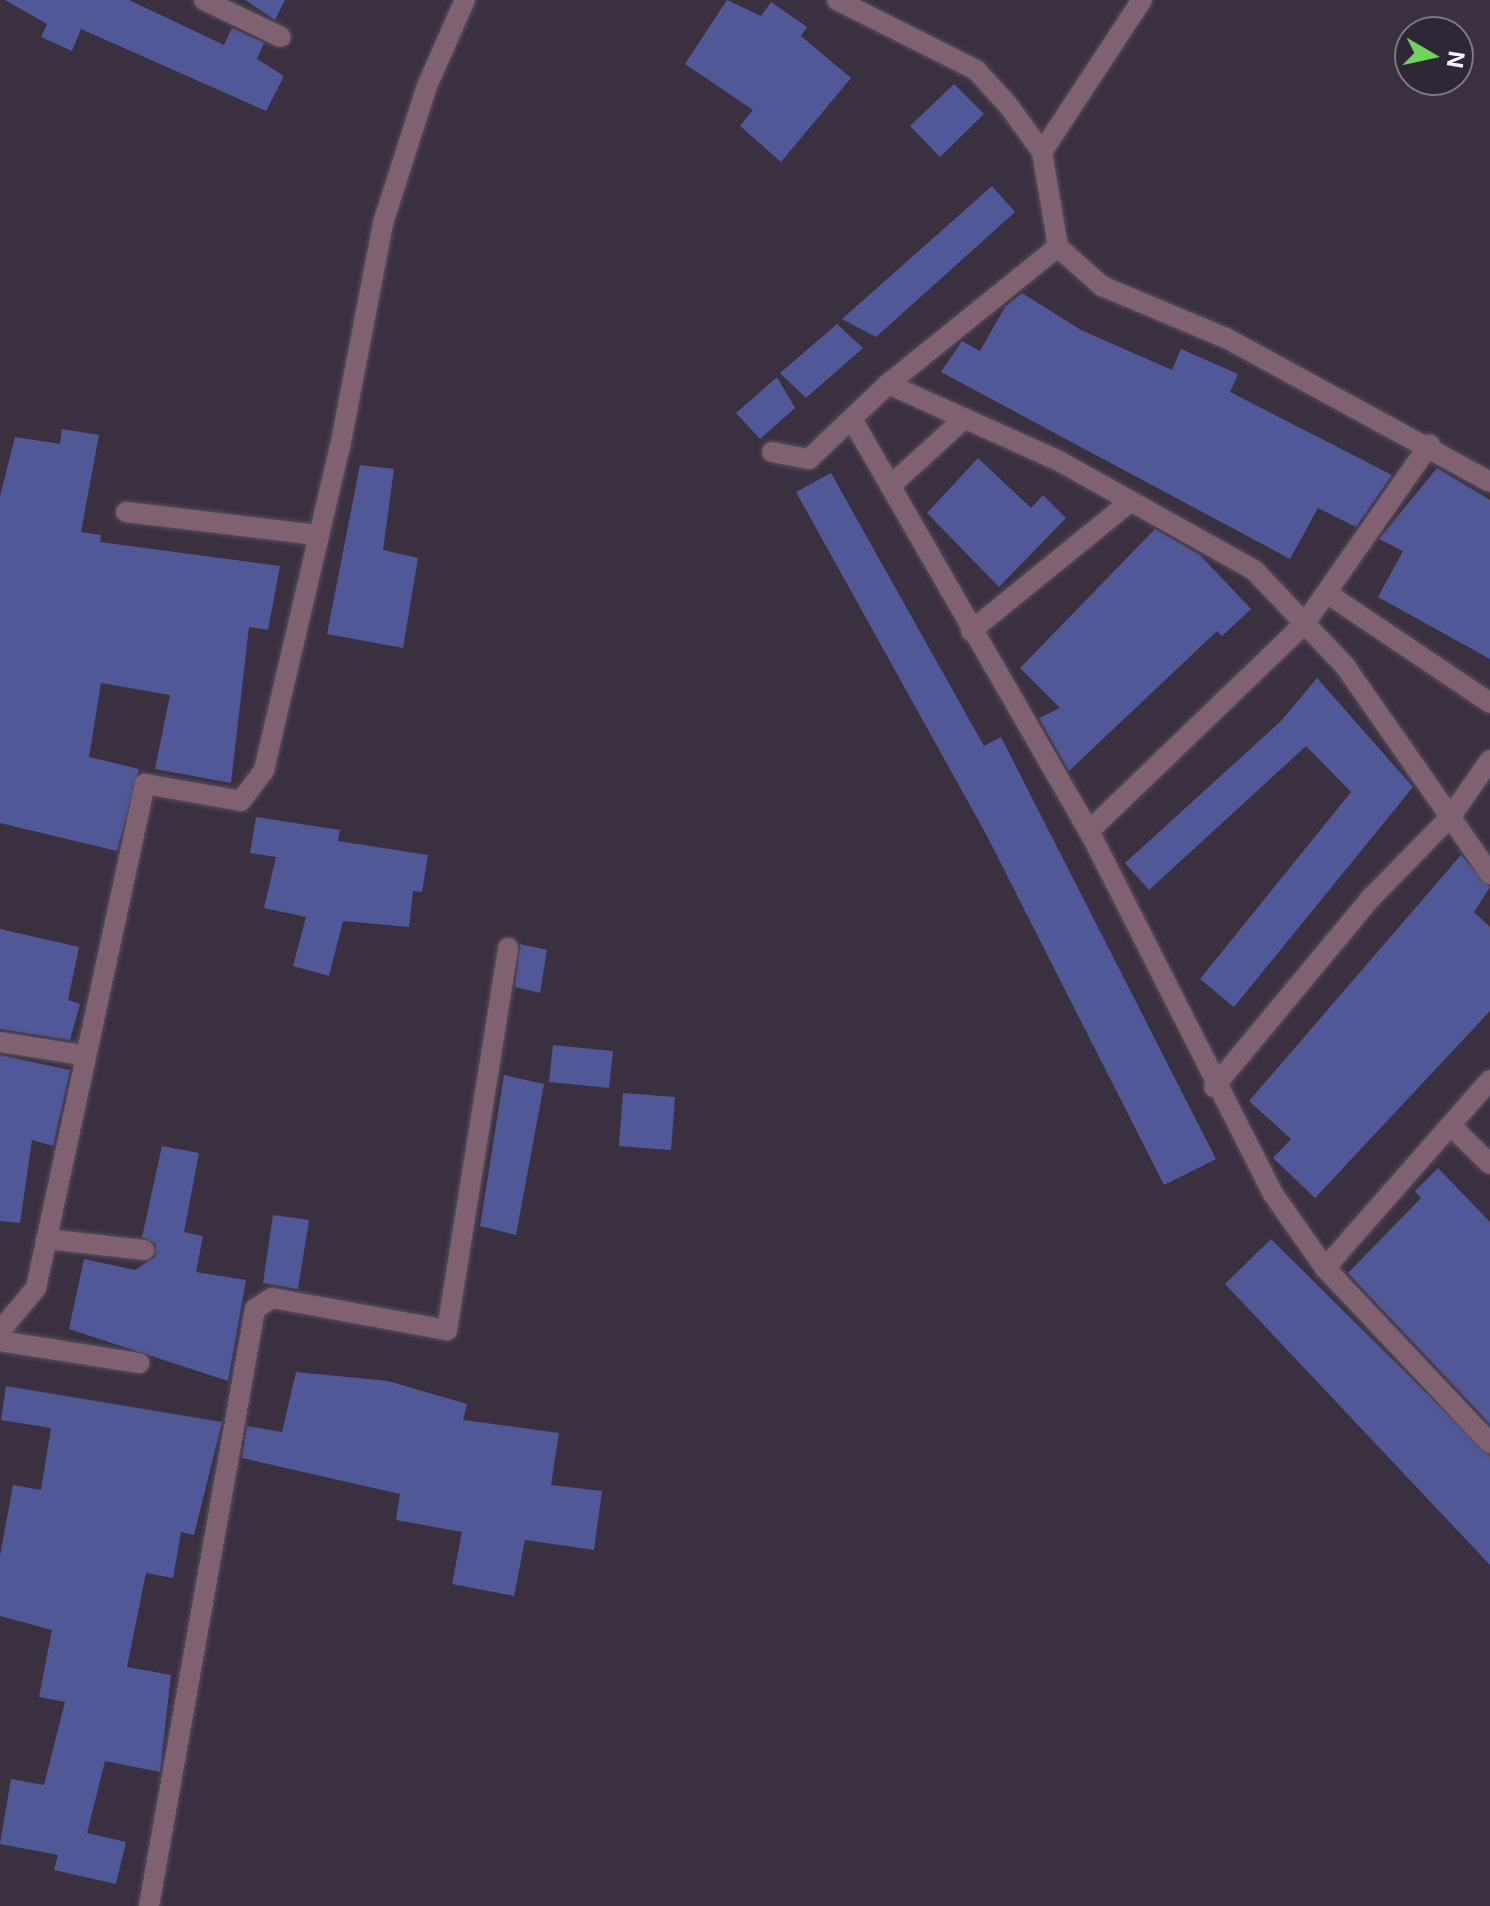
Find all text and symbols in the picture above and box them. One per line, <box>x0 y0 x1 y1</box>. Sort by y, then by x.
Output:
north arrow <box>1394 16 1474 96</box>
text: N <box>1442 49 1470 70</box>

